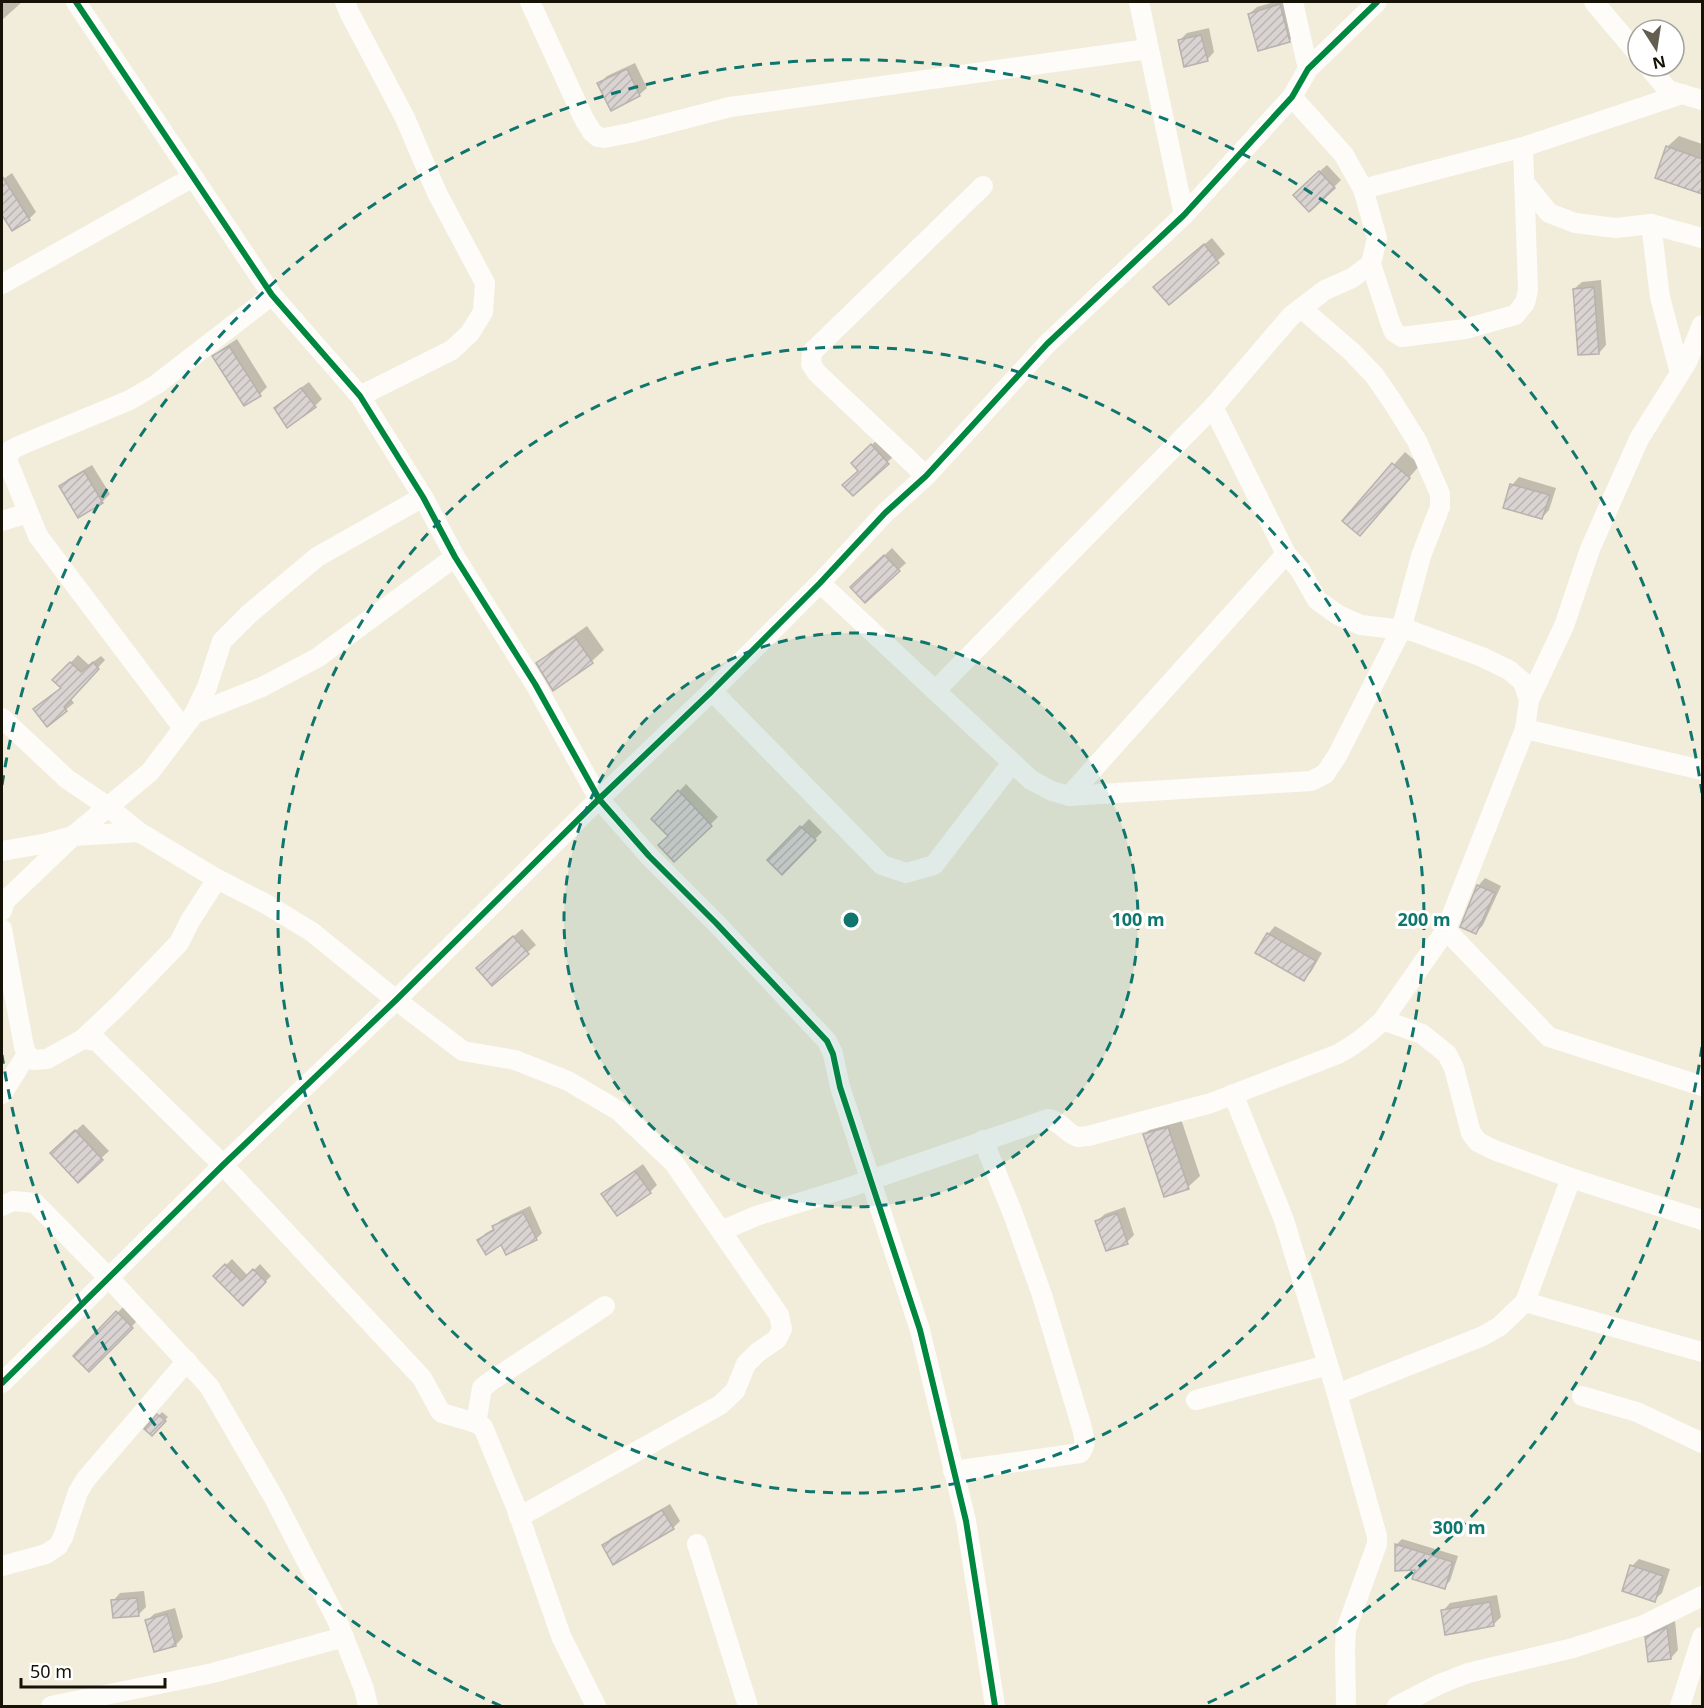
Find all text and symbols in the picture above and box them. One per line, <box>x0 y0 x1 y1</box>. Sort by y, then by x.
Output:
north arrow <box>1626 18 1686 78</box>
text: N <box>1650 51 1668 75</box>
text: 100 m <box>1111 907 1165 931</box>
text: 200 m <box>1397 907 1451 931</box>
centre of rings <box>841 910 861 930</box>
text: 300 m <box>1432 1515 1486 1539</box>
scale bar <box>21 1651 165 1689</box>
text: 50 m <box>30 1659 72 1683</box>

